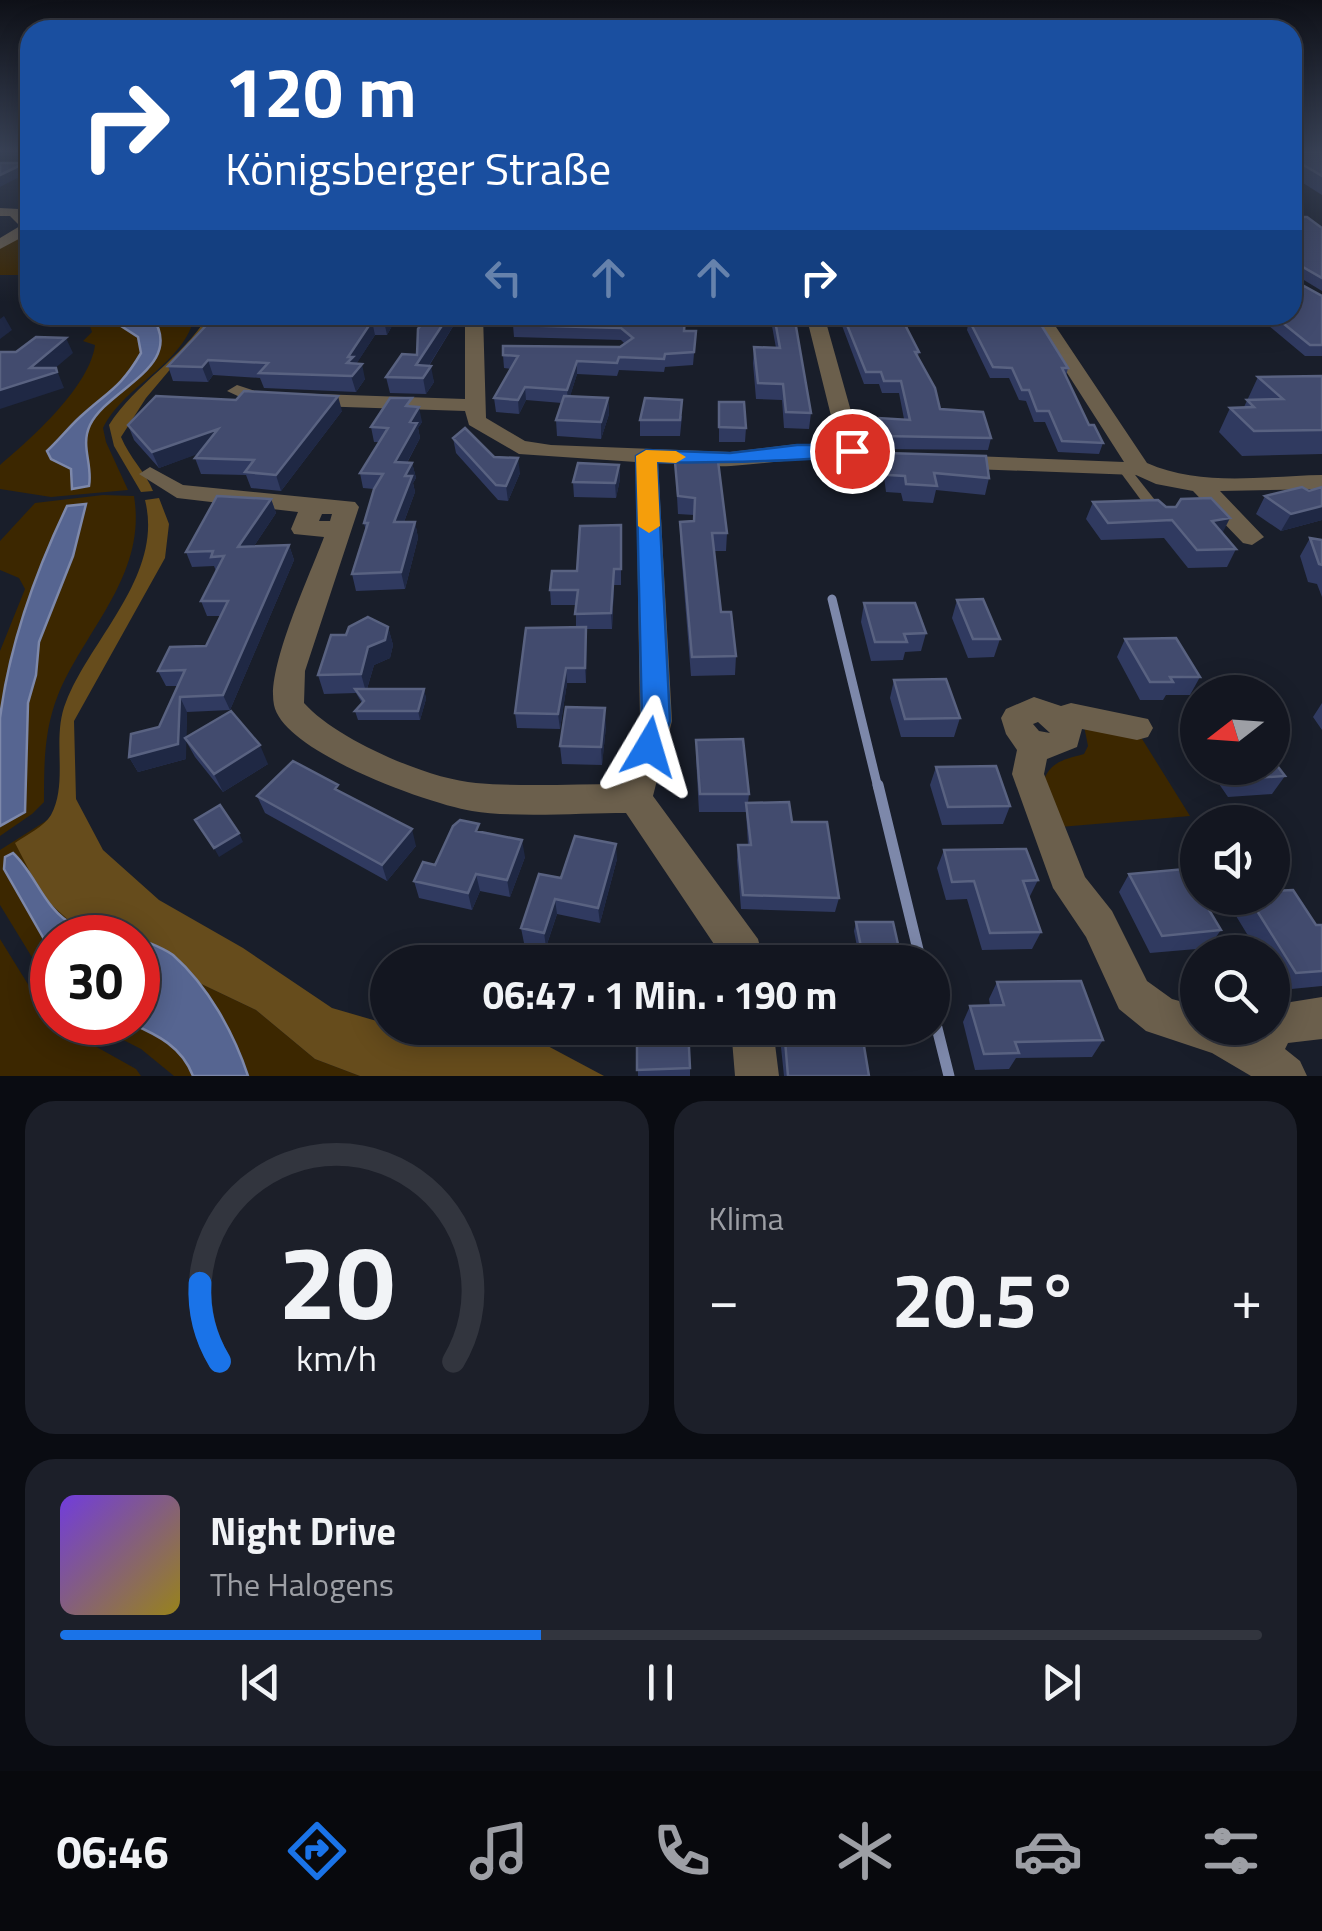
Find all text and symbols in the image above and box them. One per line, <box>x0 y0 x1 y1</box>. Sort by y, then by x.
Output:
text: 120 m <box>225 38 417 144</box>
icon: right <box>60 60 190 190</box>
text: Königsberger Straße <box>225 134 611 202</box>
icon: left <box>476 250 531 305</box>
icon: ahead <box>581 250 636 305</box>
icon: ahead <box>686 250 741 305</box>
icon: right <box>791 250 846 305</box>
pin <box>810 409 895 494</box>
icon: arrive <box>825 424 880 479</box>
north arrow <box>1180 675 1290 785</box>
map controls <box>1180 675 1290 1045</box>
position arrow <box>597 695 701 799</box>
button: sound <box>1180 805 1290 915</box>
speed limit sign: 30 <box>30 915 160 1045</box>
button: search <box>1180 935 1290 1045</box>
text: 06:47 · 1 Min. · 190 m <box>483 966 837 1024</box>
text: Klima <box>709 1194 784 1242</box>
text: 20 <box>279 1201 395 1359</box>
text: 20.5° <box>892 1242 1079 1356</box>
text: − <box>709 1257 739 1340</box>
text: + <box>1231 1257 1262 1340</box>
text: km/h <box>296 1330 377 1385</box>
text: Night Drive <box>210 1502 396 1560</box>
text: The Halogens <box>210 1560 394 1608</box>
icon: previous <box>233 1655 288 1710</box>
icon: pause <box>633 1655 688 1710</box>
icon: next <box>1034 1655 1089 1710</box>
icon: directions <box>282 1816 352 1886</box>
icon: music <box>464 1816 534 1886</box>
icon: phone <box>647 1816 717 1886</box>
icon: climate <box>830 1816 900 1886</box>
icon: car <box>1013 1816 1083 1886</box>
icon: filters <box>1196 1816 1266 1886</box>
text: 06:46 <box>56 1817 169 1885</box>

